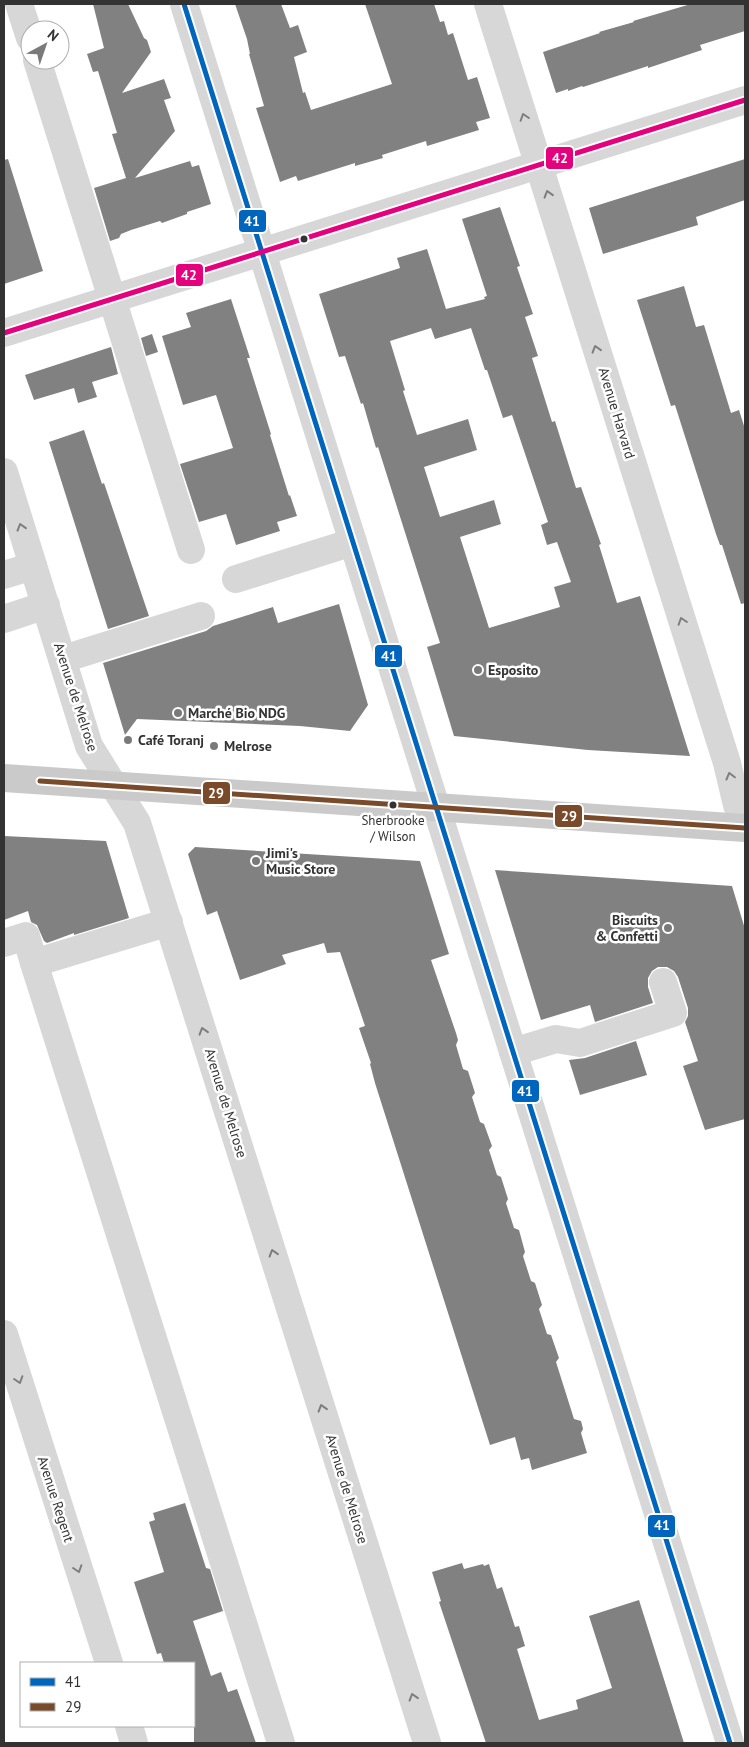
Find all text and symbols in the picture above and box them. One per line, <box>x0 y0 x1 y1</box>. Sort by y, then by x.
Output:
north arrow <box>20 20 70 70</box>
text: N <box>44 25 63 45</box>
one-way arrow <box>519 114 529 122</box>
line badge: 42 <box>545 146 574 170</box>
text: 42 <box>552 149 568 167</box>
one-way arrow <box>543 190 553 199</box>
line badge: 41 <box>238 209 267 233</box>
text: 41 <box>244 212 260 230</box>
unlabelled marker <box>299 234 309 244</box>
line badge: 42 <box>175 263 204 287</box>
text: 42 <box>181 266 197 284</box>
one-way arrow <box>592 345 602 354</box>
street label: Avenue Harvard <box>595 365 639 461</box>
one-way arrow <box>16 523 26 531</box>
one-way arrow <box>677 617 687 626</box>
street label: Avenue de Melrose <box>50 640 102 754</box>
line badge: 41 <box>374 644 403 668</box>
text: 41 <box>381 647 397 665</box>
place label: Esposito <box>488 661 539 679</box>
marker: Esposito <box>472 664 484 676</box>
place label: Marché Bio NDG <box>188 704 285 722</box>
marker: Marché Bio NDG <box>172 707 184 719</box>
place label: Café Toranj <box>138 731 204 749</box>
marker: Café Toranj <box>122 734 134 746</box>
place label: Melrose <box>224 737 272 755</box>
marker: Melrose <box>208 740 220 752</box>
one-way arrow <box>725 772 736 781</box>
line badge: 29 <box>202 781 231 805</box>
text: 29 <box>208 784 224 802</box>
marker: Sherbrooke / Wilson <box>388 800 398 810</box>
line badge: 29 <box>554 804 583 828</box>
text: 29 <box>561 807 577 825</box>
place label: Sherbrooke / Wilson <box>361 812 425 845</box>
place label: Jimi's Music Store <box>265 844 335 878</box>
marker: Jimi's Music Store <box>250 855 262 867</box>
place label: Biscuits & Confetti <box>596 911 658 945</box>
marker: Biscuits & Confetti <box>662 922 674 934</box>
one-way arrow <box>199 1028 209 1036</box>
street label: Avenue de Melrose <box>201 1046 251 1160</box>
line badge: 41 <box>511 1079 540 1103</box>
text: 41 <box>517 1082 533 1100</box>
one-way arrow <box>269 1250 279 1258</box>
one-way arrow <box>13 1376 23 1384</box>
one-way arrow <box>317 1405 327 1413</box>
street label: Avenue de Melrose <box>322 1432 372 1546</box>
street label: Avenue Regent <box>34 1454 78 1544</box>
line badge: 41 <box>647 1514 676 1538</box>
text: 41 <box>654 1516 670 1534</box>
one-way arrow <box>73 1564 83 1572</box>
legend <box>20 1662 195 1727</box>
text: 41 <box>65 1672 81 1691</box>
one-way arrow <box>408 1693 418 1701</box>
text: 29 <box>65 1697 81 1716</box>

